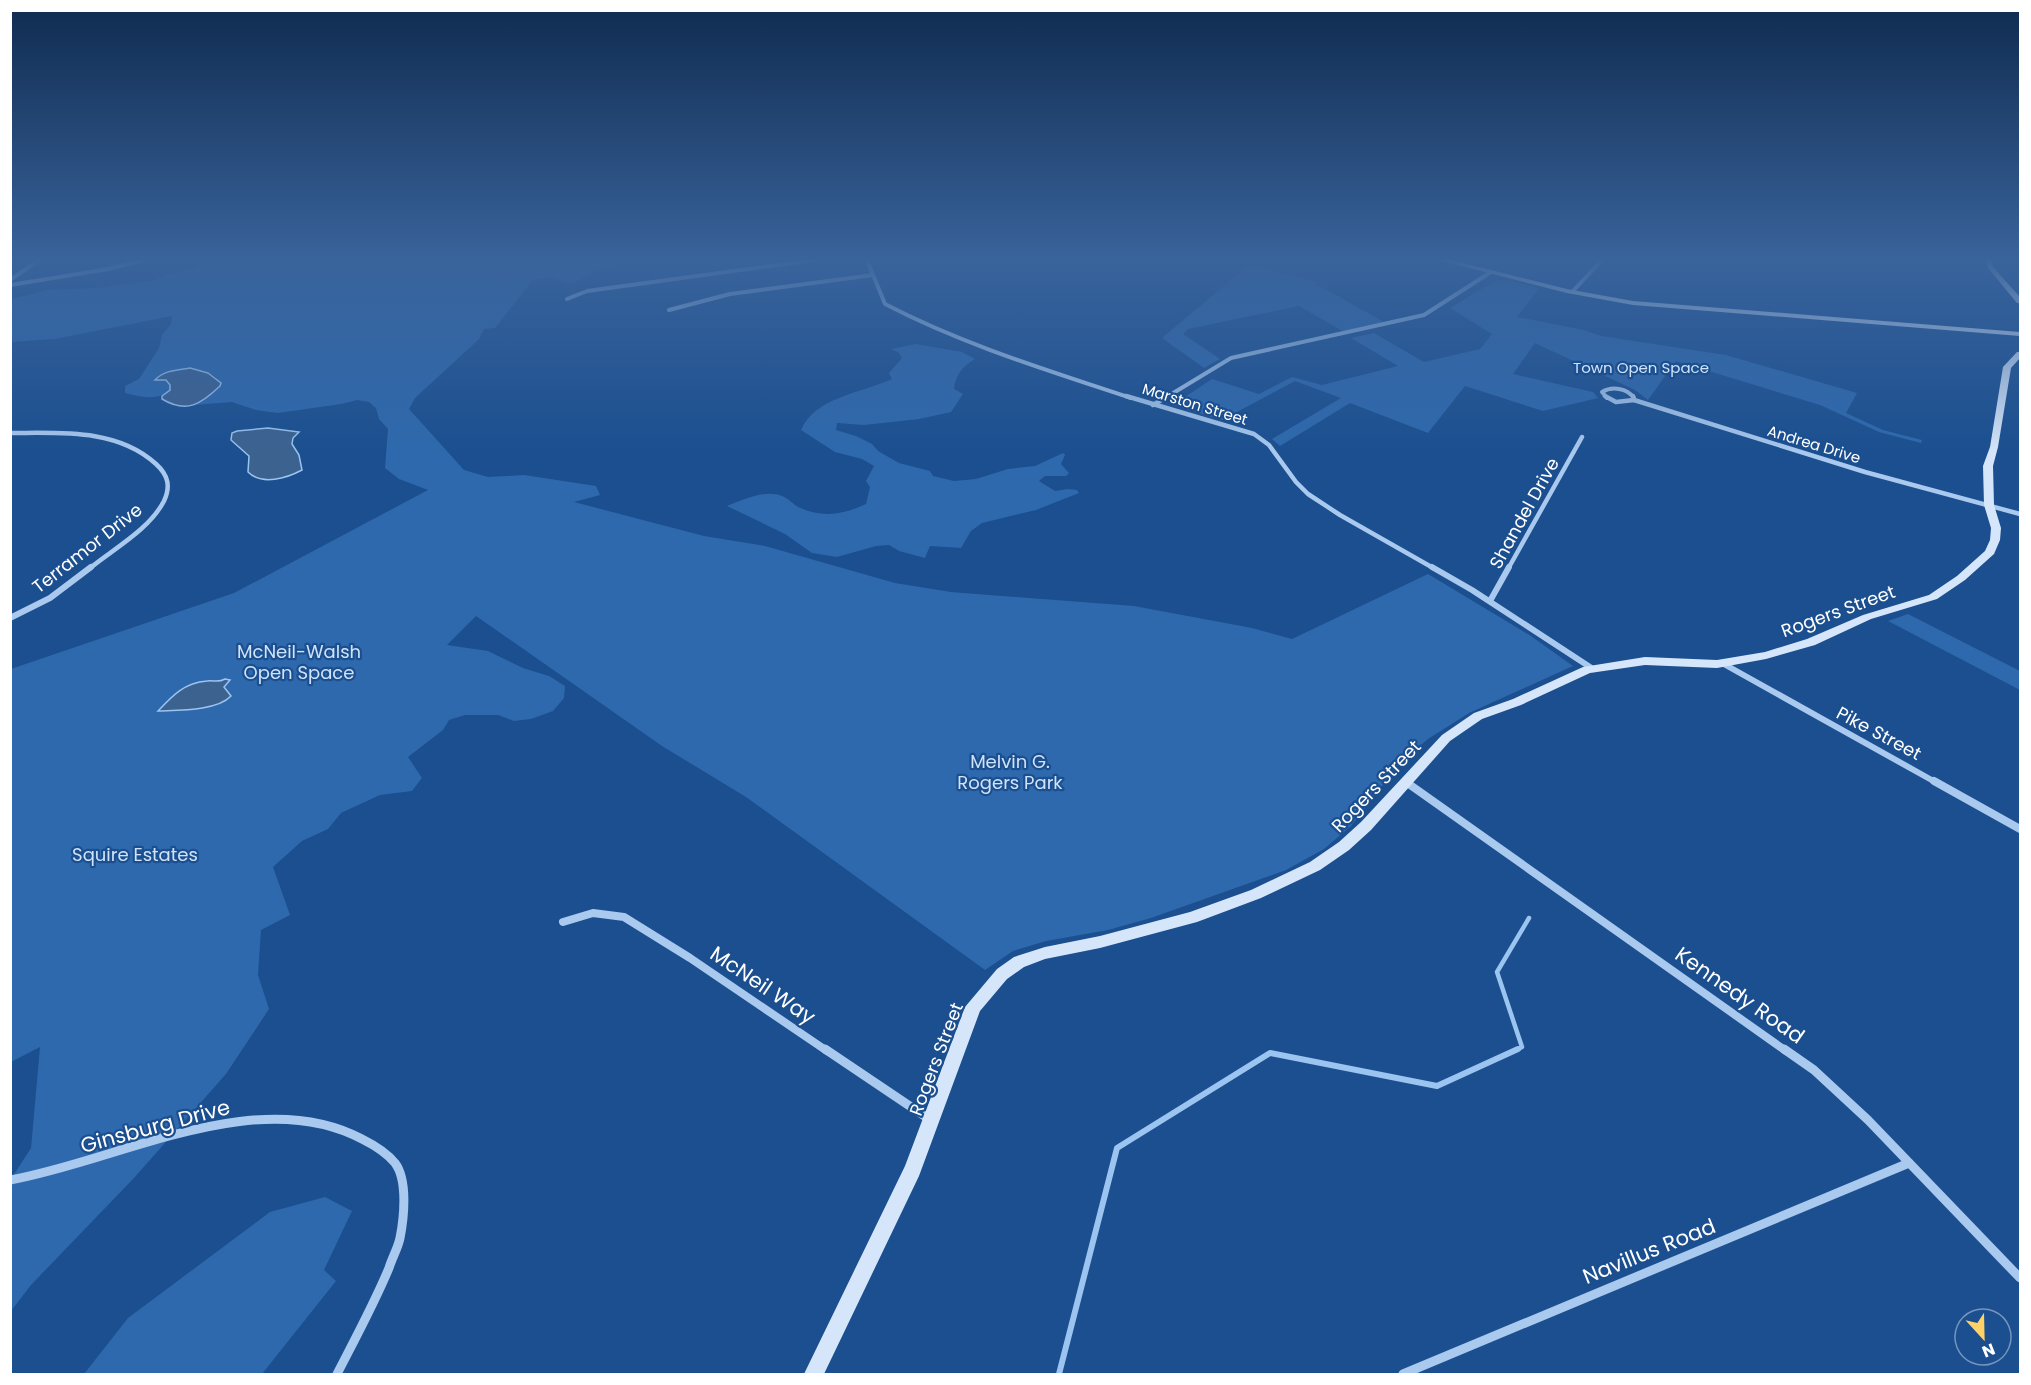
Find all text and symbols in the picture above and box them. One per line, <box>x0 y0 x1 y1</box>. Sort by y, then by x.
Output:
park label: Town Open Space <box>1573 357 1709 378</box>
street label: Marston Street <box>1140 378 1250 430</box>
street label: Andrea Drive <box>1765 420 1863 468</box>
street label: Shandel Drive <box>1483 453 1565 573</box>
street label: Terramor Drive <box>27 497 147 599</box>
street label: Rogers Street <box>1778 579 1898 643</box>
park label: McNeil-Walsh Open Space <box>237 639 361 685</box>
street label: Pike Street <box>1832 700 1926 766</box>
street label: Rogers Street <box>1326 734 1426 838</box>
park label: Melvin G. Rogers Park <box>957 749 1063 795</box>
park label: Squire Estates <box>72 842 198 867</box>
street label: McNeil Way <box>705 939 821 1031</box>
street label: Kennedy Road <box>1670 940 1810 1050</box>
street label: Rogers Street <box>903 999 969 1119</box>
street label: Ginsburg Drive <box>77 1092 233 1160</box>
street label: Navillus Road <box>1578 1211 1720 1291</box>
north arrow <box>1953 1307 2013 1367</box>
text: N <box>1979 1338 1998 1363</box>

